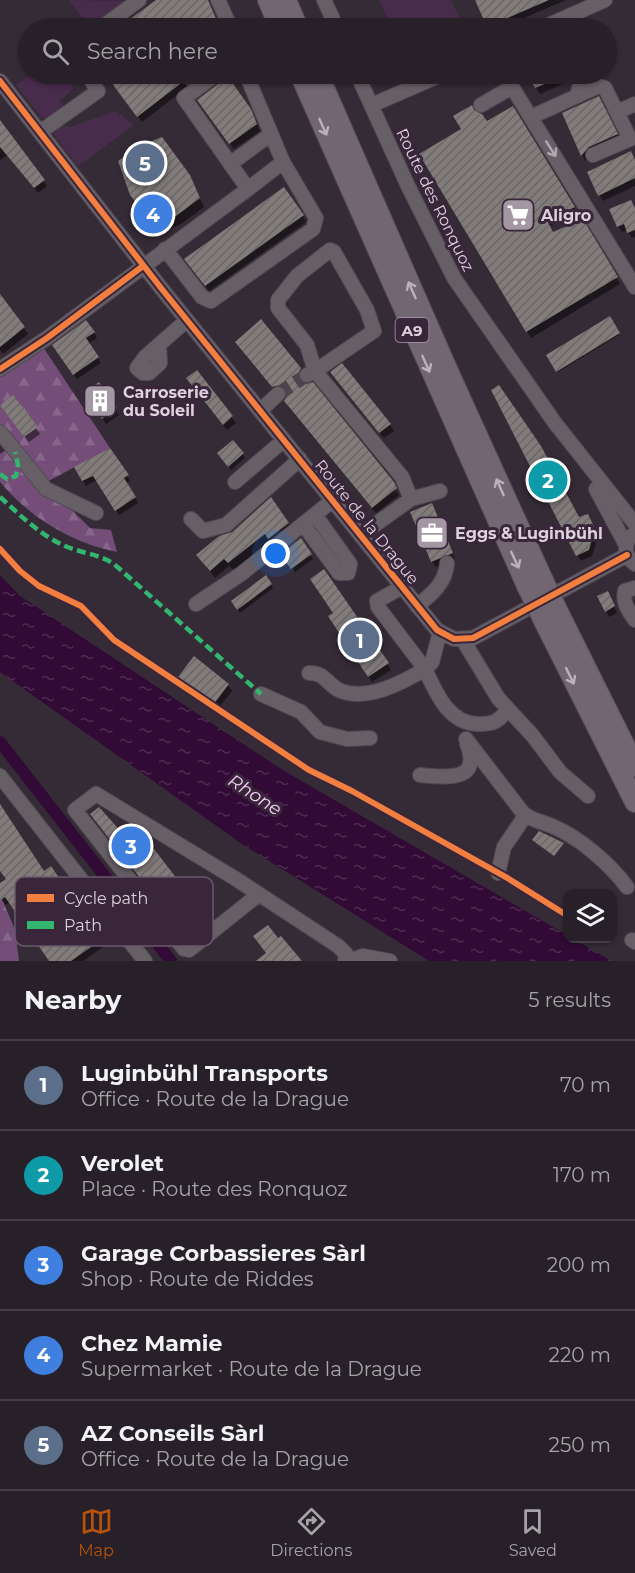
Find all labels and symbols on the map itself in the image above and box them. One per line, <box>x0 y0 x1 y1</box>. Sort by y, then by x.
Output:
one-way arrow <box>318 118 329 136</box>
street label: Route des Ronquoz <box>392 125 478 275</box>
pin: 5 <box>126 140 164 186</box>
one-way arrow <box>544 141 557 158</box>
pin: 4 <box>134 192 172 236</box>
supermarket icon: Aligro <box>500 197 536 233</box>
place label: Aligro <box>540 206 591 225</box>
one-way arrow <box>406 281 417 299</box>
road number: A9 <box>396 318 428 342</box>
one-way arrow <box>421 354 433 372</box>
building icon: Carroserie du Soleil <box>82 383 118 419</box>
place label: Carroserie du Soleil <box>123 383 209 420</box>
street label: Route de la Drague <box>311 456 423 588</box>
pin: 2 <box>528 458 568 502</box>
one-way arrow <box>493 478 504 496</box>
office icon: Eggs & Luginbühl <box>414 515 450 551</box>
place label: Eggs & Luginbühl <box>455 524 603 543</box>
your location <box>261 539 290 568</box>
one-way arrow <box>510 551 522 569</box>
pin: 1 <box>340 618 380 662</box>
one-way arrow <box>565 666 577 684</box>
water label: Rhone <box>224 770 286 820</box>
pin: 3 <box>112 824 150 868</box>
legend <box>15 877 213 946</box>
text: Cycle path <box>64 889 148 908</box>
text: Path <box>64 916 102 935</box>

